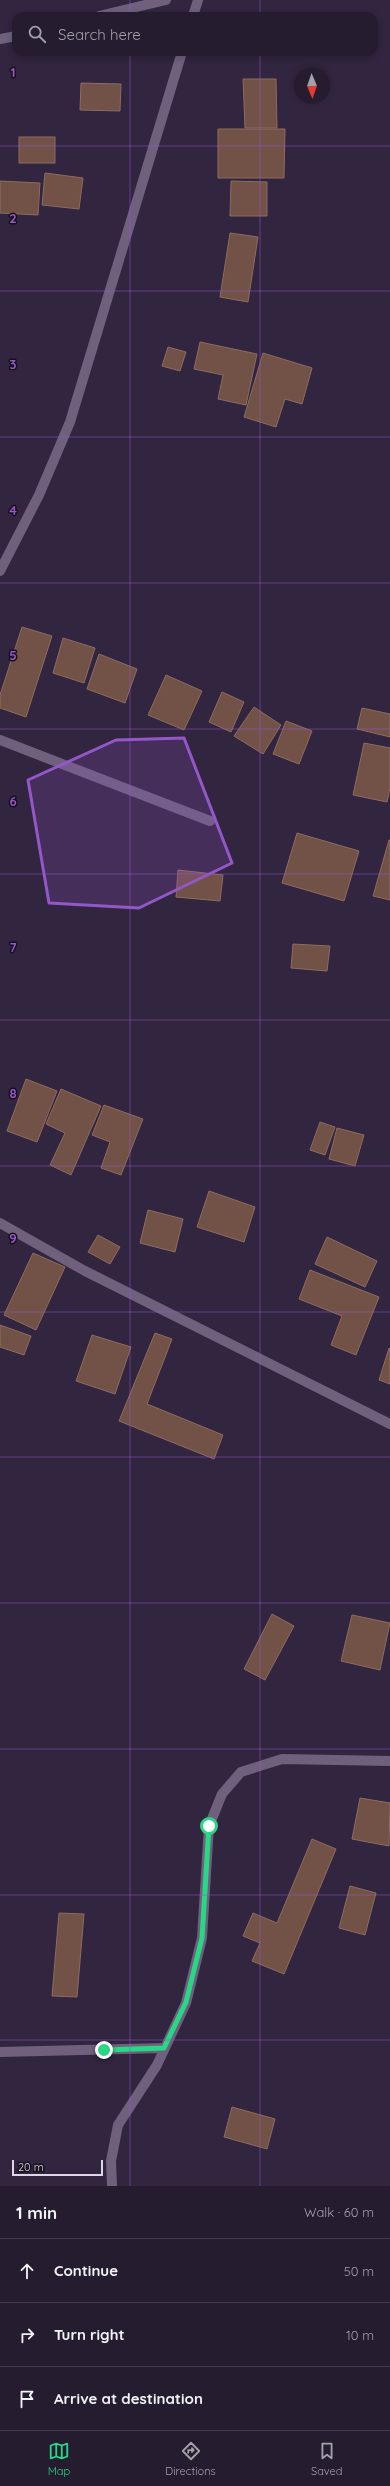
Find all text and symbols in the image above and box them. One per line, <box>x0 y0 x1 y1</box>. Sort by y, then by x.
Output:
search box <box>12 12 378 56</box>
icon: search <box>26 23 48 45</box>
text: Search here <box>58 25 141 44</box>
text: 1 <box>10 64 16 80</box>
north arrow <box>294 68 330 104</box>
text: 2 <box>9 210 17 226</box>
text: 3 <box>10 356 17 372</box>
text: 4 <box>9 502 17 518</box>
text: 5 <box>9 647 17 663</box>
text: 6 <box>9 793 17 809</box>
text: 7 <box>9 939 17 955</box>
text: 8 <box>9 1085 17 1101</box>
text: 9 <box>9 1230 17 1246</box>
route start <box>200 1817 218 1835</box>
route end <box>95 2041 113 2059</box>
scale bar <box>12 2158 103 2177</box>
text: 20 m <box>18 2160 44 2174</box>
text: 1 min <box>16 2202 57 2223</box>
text: Walk · 60 m <box>304 2204 374 2220</box>
icon: ahead <box>16 2260 38 2282</box>
text: Continue <box>54 2261 118 2280</box>
text: 50 m <box>344 2263 374 2279</box>
icon: right <box>16 2324 38 2346</box>
text: Turn right <box>54 2325 125 2344</box>
text: 10 m <box>346 2327 374 2343</box>
icon: arrive <box>16 2388 38 2410</box>
text: Arrive at destination <box>54 2389 203 2408</box>
tab: Map <box>48 2440 70 2478</box>
tab: Directions <box>165 2440 216 2478</box>
tab: Saved <box>311 2440 342 2478</box>

